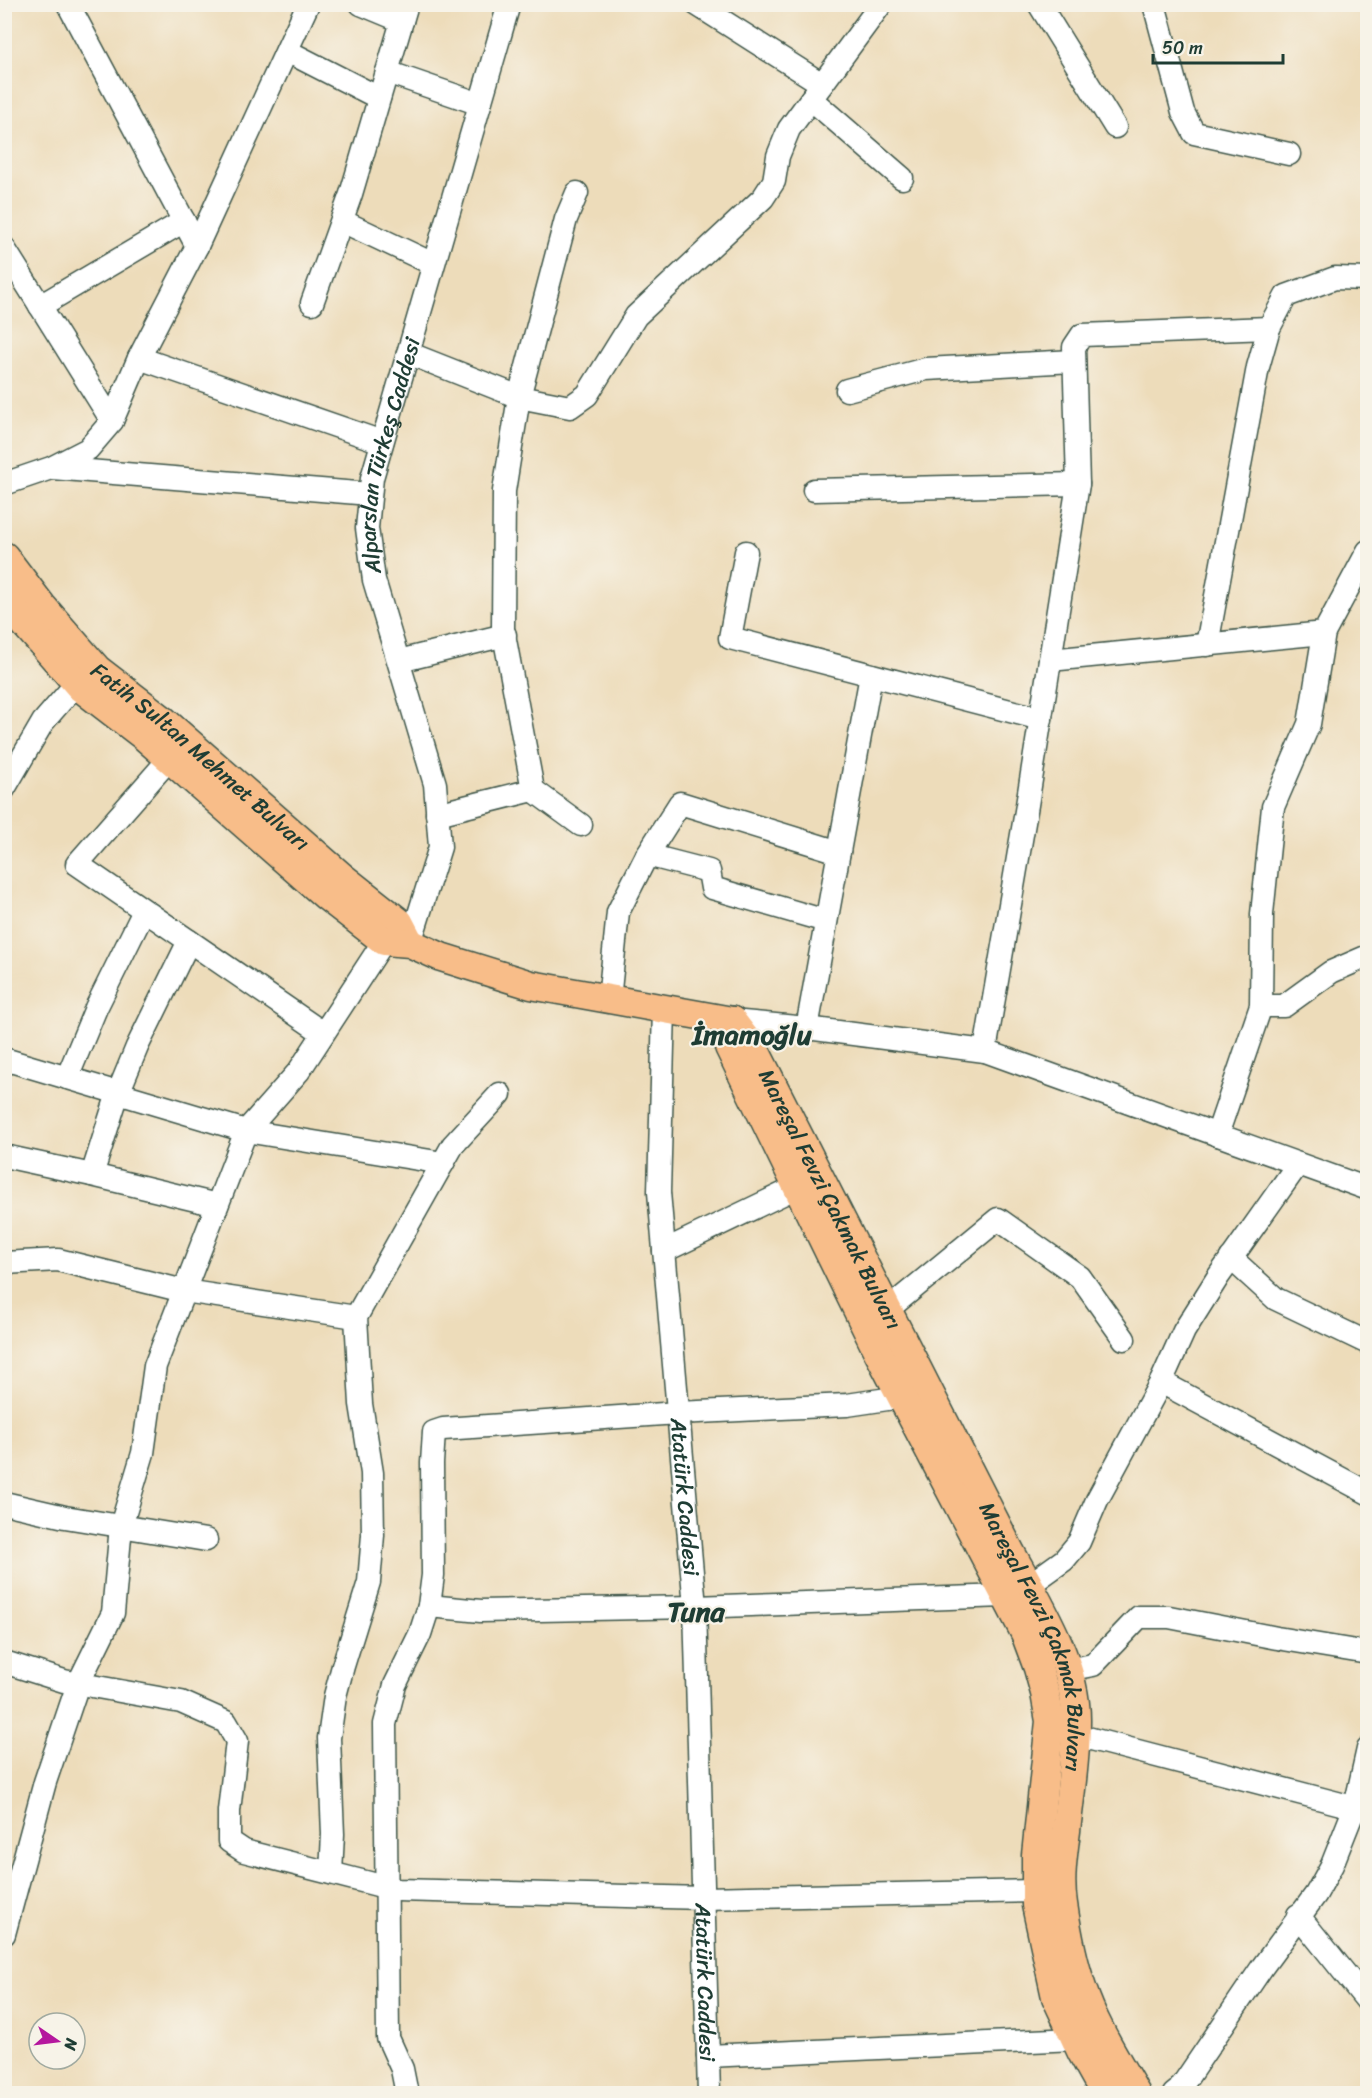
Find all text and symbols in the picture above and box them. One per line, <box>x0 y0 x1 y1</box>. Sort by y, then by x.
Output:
scale bar <box>1153 27 1284 65</box>
text: 50 m <box>1162 32 1203 64</box>
street label: Alparslan Türkeş Caddesi <box>347 332 431 578</box>
street label: Fatih Sultan Mehmet Bulvarı <box>82 651 320 861</box>
district label: İmamoğlu <box>690 1010 813 1059</box>
street label: Mareşal Fevzi Çakmak Bulvarı <box>748 1061 914 1336</box>
street label: Atatürk Caddesi <box>659 1415 712 1578</box>
street label: Mareşal Fevzi Çakmak Bulvarı <box>968 1495 1096 1774</box>
district label: Tuna <box>667 1587 726 1636</box>
street label: Atatürk Caddesi <box>684 1901 728 2063</box>
north arrow <box>27 2011 87 2071</box>
text: N <box>55 2035 87 2054</box>

